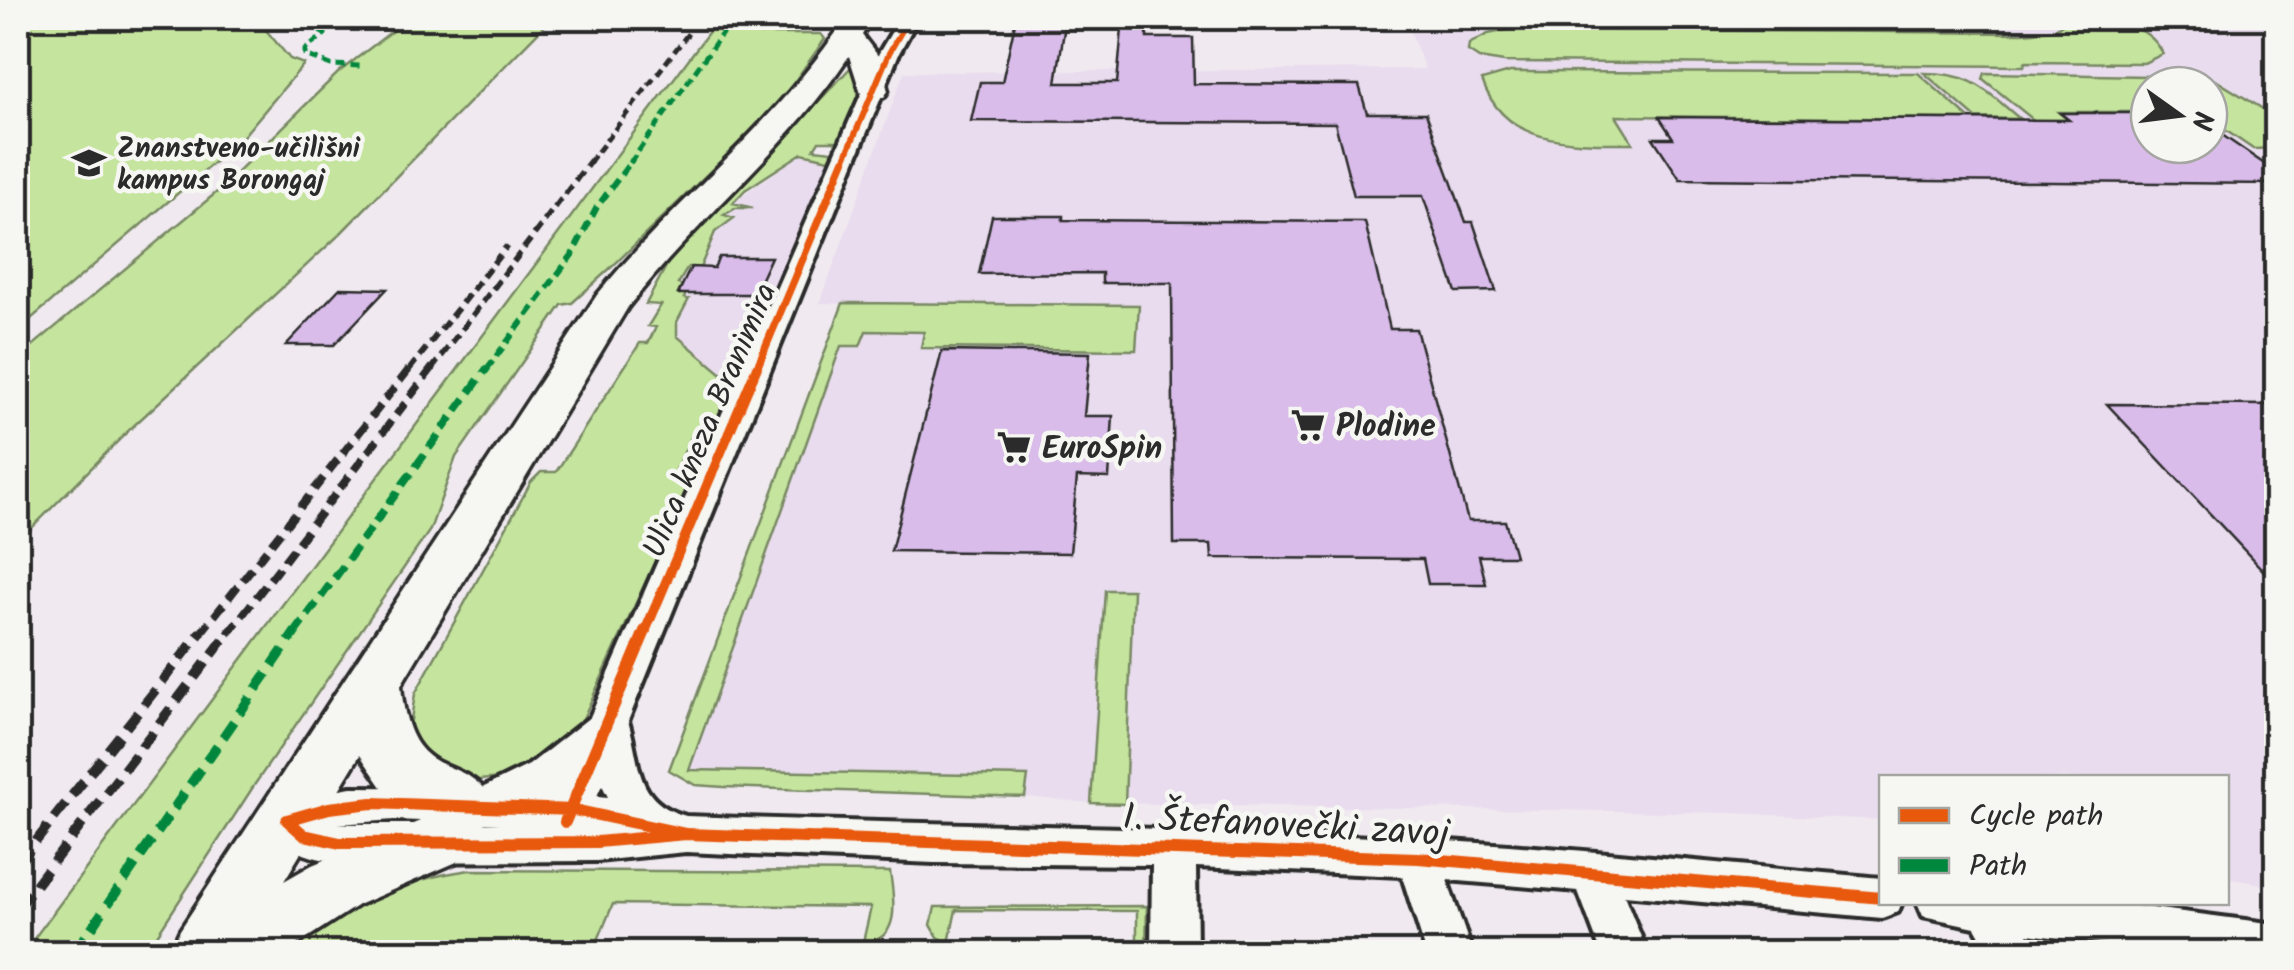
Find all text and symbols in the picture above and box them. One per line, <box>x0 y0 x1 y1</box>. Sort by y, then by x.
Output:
north arrow <box>2129 65 2229 165</box>
text: N <box>2177 106 2225 135</box>
place label: Znanstveno-učilišni kampus Borongaj <box>117 127 361 204</box>
school or university icon: Znanstveno-učilišni kampus Borongaj <box>70 144 108 182</box>
street label: Ulica kneza Branimira <box>630 276 792 566</box>
place label: Plodine <box>1336 402 1436 453</box>
supermarket icon: Plodine <box>1289 406 1327 444</box>
place label: EuroSpin <box>1042 424 1162 475</box>
supermarket icon: EuroSpin <box>995 428 1033 466</box>
legend <box>1879 775 2229 905</box>
street label: I. Štefanovečki zavoj <box>1121 788 1452 866</box>
text: Cycle path <box>1969 793 2103 841</box>
text: Path <box>1969 843 2027 891</box>

